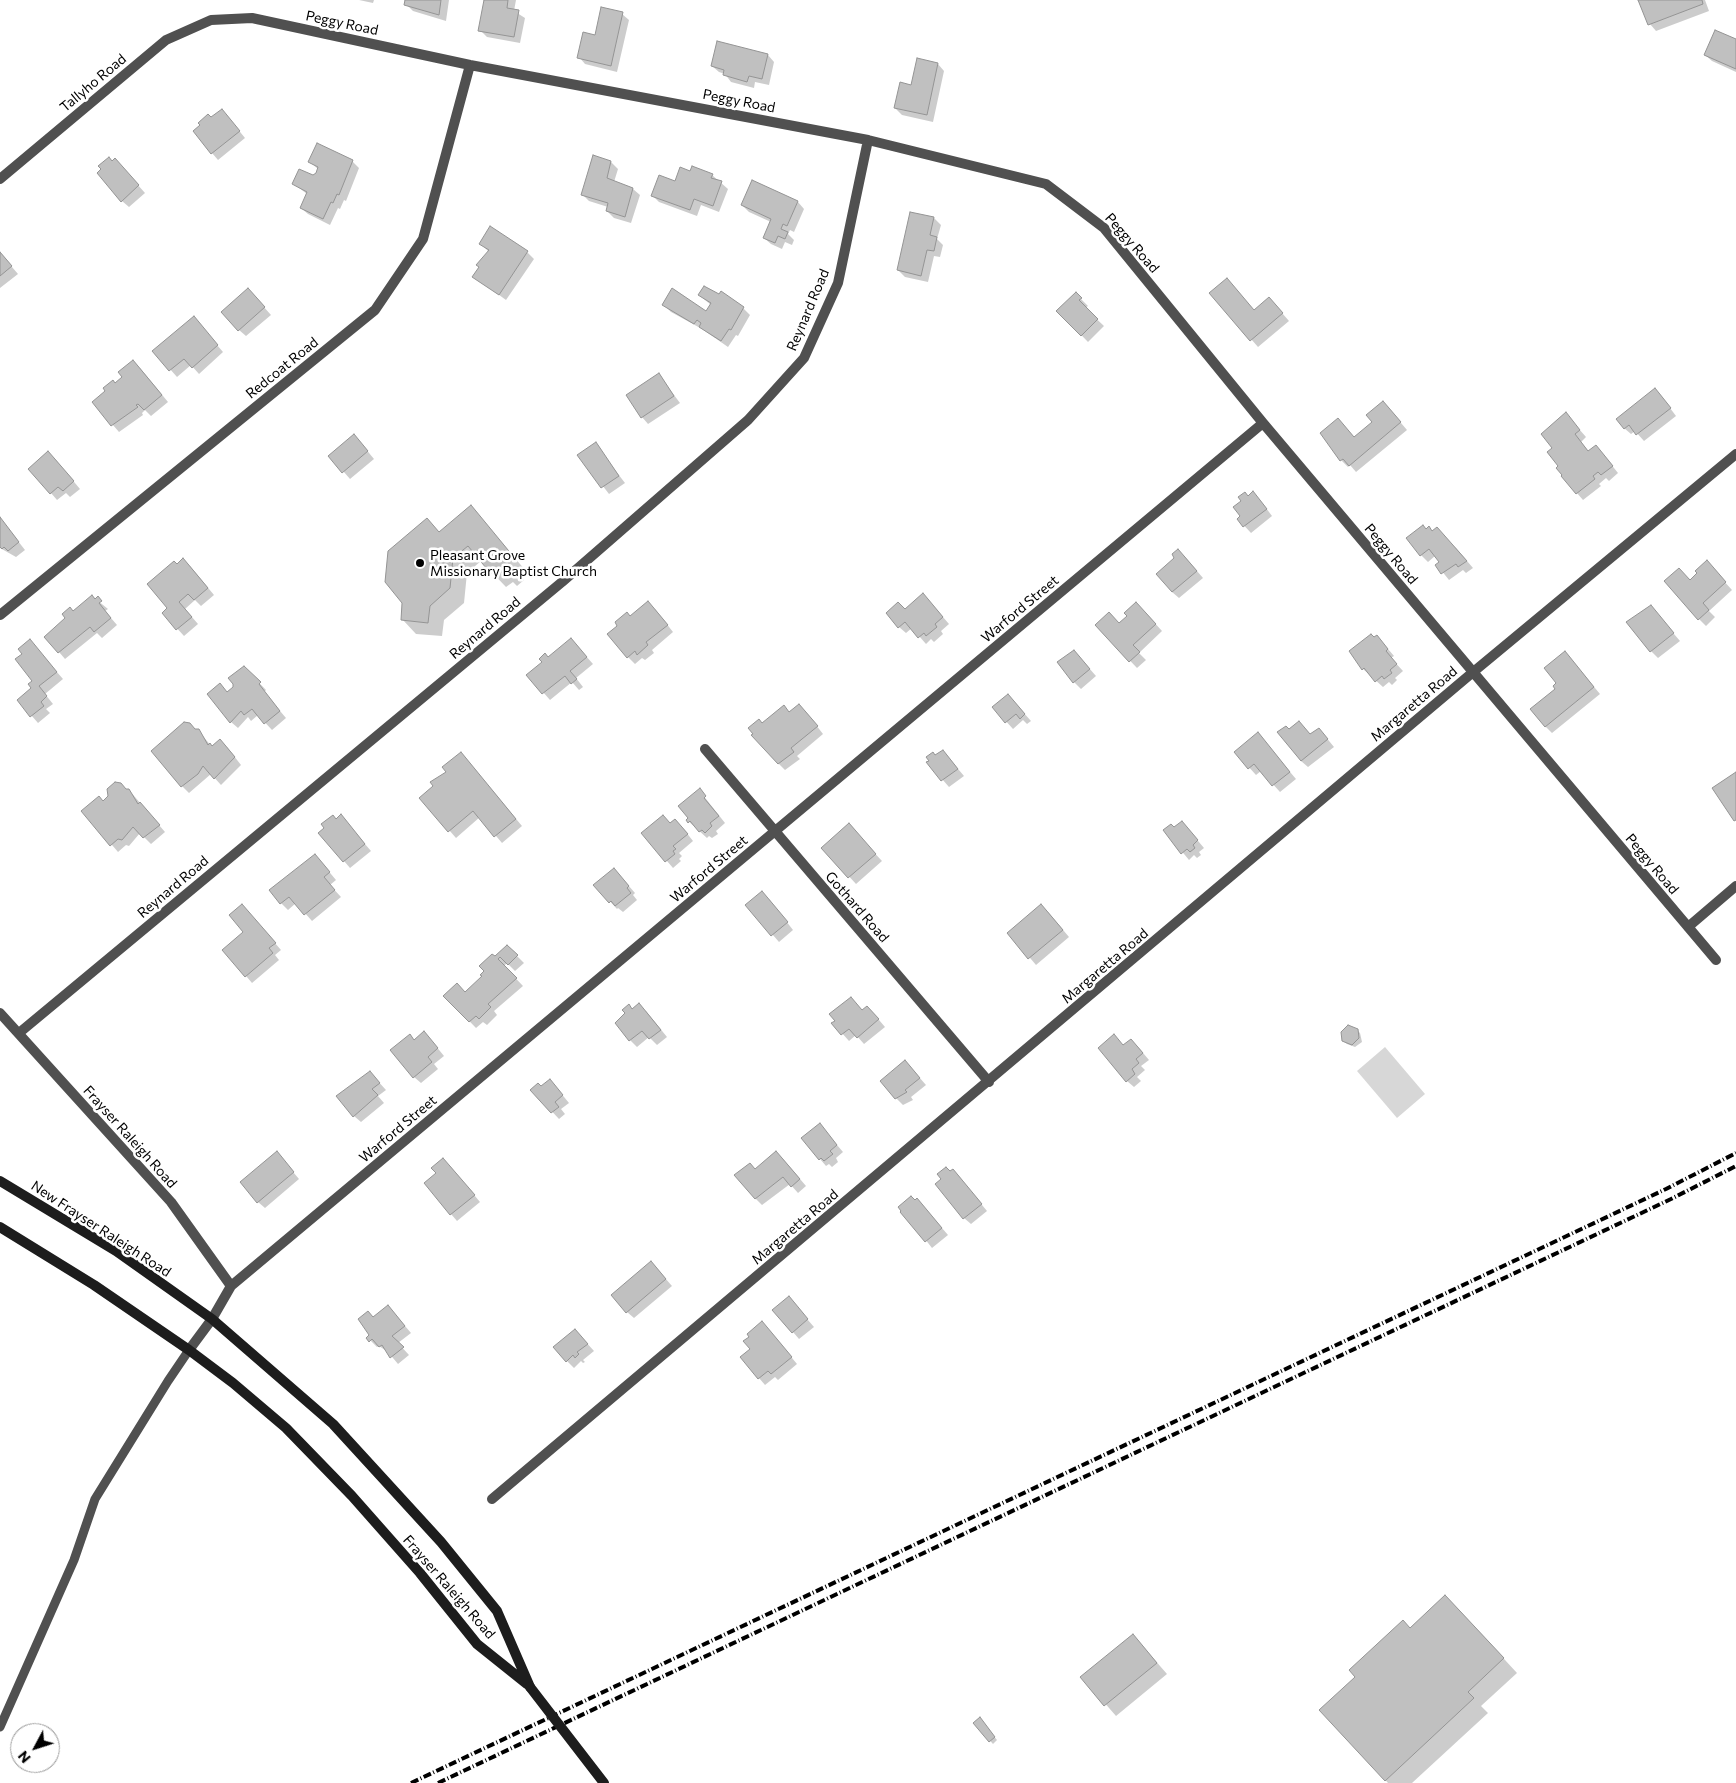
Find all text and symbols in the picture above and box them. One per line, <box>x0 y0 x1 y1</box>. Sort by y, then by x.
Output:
street label: Peggy Road <box>304 7 380 39</box>
street label: Tallyho Road <box>56 50 130 116</box>
street label: Peggy Road <box>701 86 777 116</box>
street label: Peggy Road <box>1101 210 1163 276</box>
street label: Reynard Road <box>783 266 833 354</box>
street label: Redcoat Road <box>242 334 322 402</box>
street label: Peggy Road <box>1361 520 1421 588</box>
place label: Pleasant Grove Missionary Baptist Church <box>430 547 597 580</box>
marker: Pleasant Grove Missionary Baptist Church <box>414 557 426 569</box>
street label: Warford Street <box>978 572 1062 646</box>
street label: Reynard Road <box>446 593 524 663</box>
street label: Margaretta Road <box>1367 663 1461 745</box>
street label: Peggy Road <box>1622 830 1682 898</box>
street label: Warford Street <box>667 832 751 906</box>
street label: Reynard Road <box>134 852 212 922</box>
street label: Gothard Road <box>822 868 892 946</box>
street label: Margaretta Road <box>1058 925 1152 1007</box>
street label: Frayser Raleigh Road <box>80 1082 180 1192</box>
street label: Warford Street <box>356 1092 440 1166</box>
street label: New Frayser Raleigh Road <box>28 1177 174 1281</box>
street label: Margaretta Road <box>748 1186 842 1268</box>
street label: Frayser Raleigh Road <box>399 1532 499 1642</box>
north arrow <box>10 1723 60 1773</box>
text: N <box>14 1748 34 1767</box>

